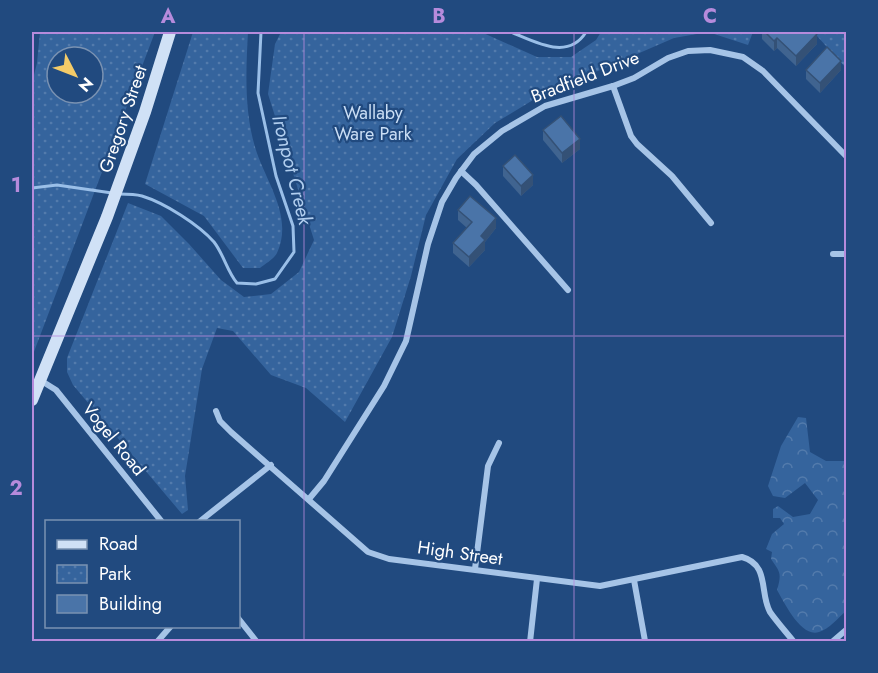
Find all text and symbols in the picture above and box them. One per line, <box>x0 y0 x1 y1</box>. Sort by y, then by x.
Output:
text: A <box>160 2 176 31</box>
text: B <box>432 2 446 31</box>
text: C <box>703 2 717 31</box>
street label: Bradfield Drive <box>527 44 643 110</box>
north arrow <box>45 45 105 105</box>
street label: Gregory Street <box>92 61 154 176</box>
text: N <box>73 72 99 97</box>
park label: Wallaby Ware Park <box>334 100 412 147</box>
water label: Ironpot Creek <box>264 112 320 229</box>
text: 1 <box>11 171 21 200</box>
street label: Vogel Road <box>76 397 152 481</box>
text: 2 <box>9 474 23 503</box>
legend <box>45 520 240 628</box>
text: Road <box>99 531 138 557</box>
street label: High Street <box>416 534 505 572</box>
text: Park <box>99 561 131 587</box>
text: Building <box>99 591 162 617</box>

